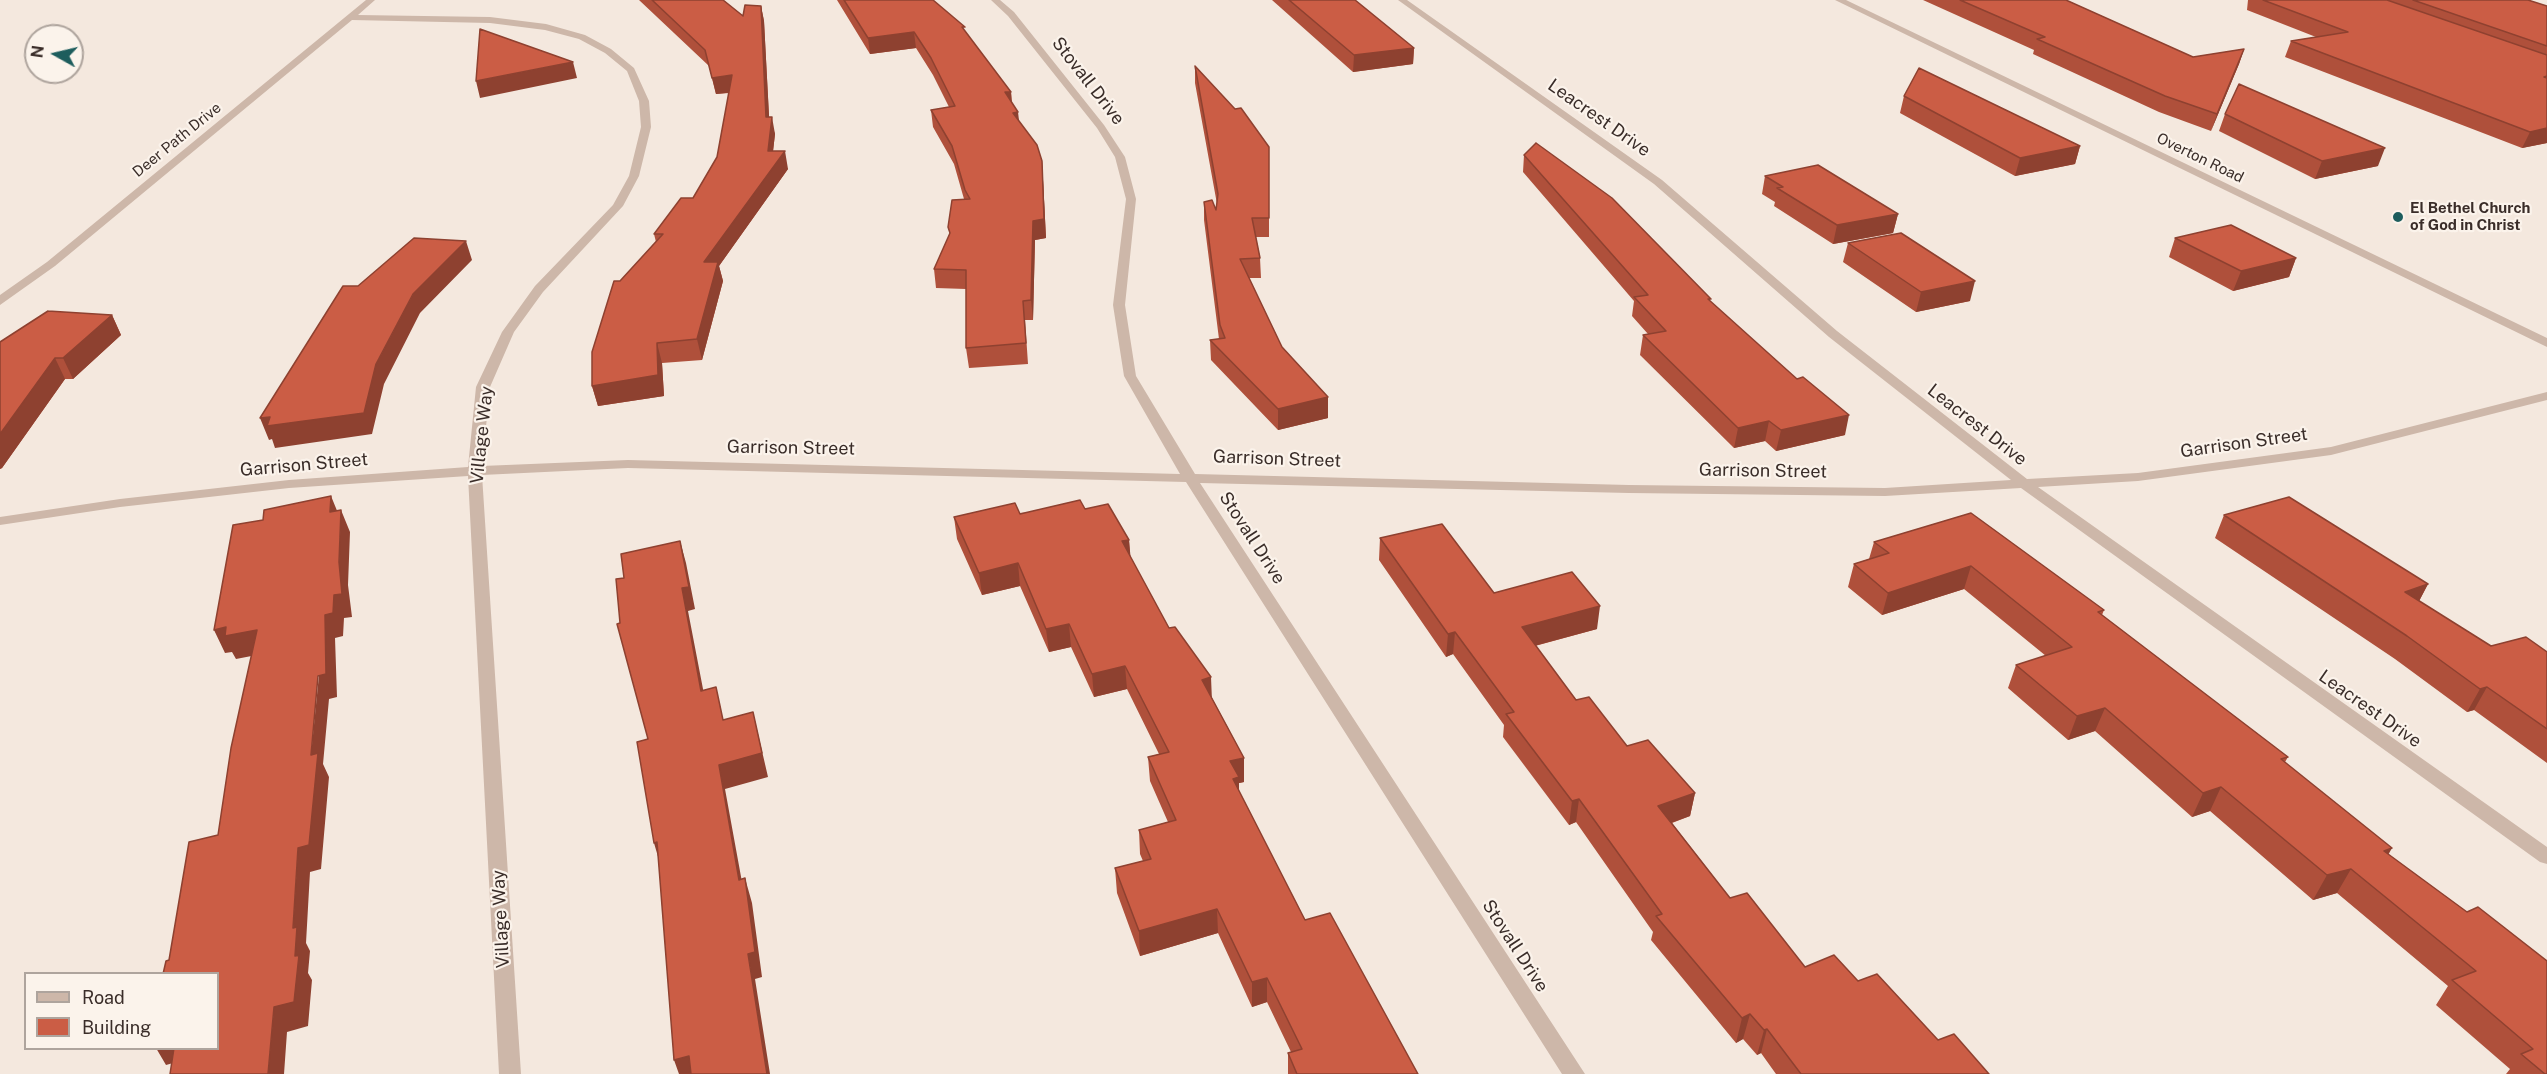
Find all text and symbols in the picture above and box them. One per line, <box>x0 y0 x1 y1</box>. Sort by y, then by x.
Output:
north arrow <box>24 24 84 84</box>
street label: Stovall Drive <box>1047 33 1129 129</box>
text: N <box>27 44 48 59</box>
street label: Leacrest Drive <box>1544 75 1654 161</box>
street label: Deer Path Drive <box>129 99 225 181</box>
street label: Overton Road <box>2154 129 2246 187</box>
place label: El Bethel Church of God in Christ <box>2410 199 2530 234</box>
marker: El Bethel Church of God in Christ <box>2391 210 2405 224</box>
street label: Leacrest Drive <box>1923 380 2031 470</box>
street label: Village Way <box>466 385 498 485</box>
street label: Garrison Street <box>2179 423 2309 463</box>
street label: Garrison Street <box>727 436 855 460</box>
street label: Garrison Street <box>1213 446 1341 472</box>
street label: Garrison Street <box>239 449 369 481</box>
street label: Garrison Street <box>1699 459 1827 483</box>
street label: Stovall Drive <box>1214 488 1290 588</box>
street label: Leacrest Drive <box>2315 666 2425 752</box>
street label: Village Way <box>488 869 514 969</box>
street label: Stovall Drive <box>1477 896 1553 996</box>
legend <box>24 972 219 1050</box>
text: Road <box>82 987 125 1008</box>
text: Building <box>82 1017 151 1038</box>

